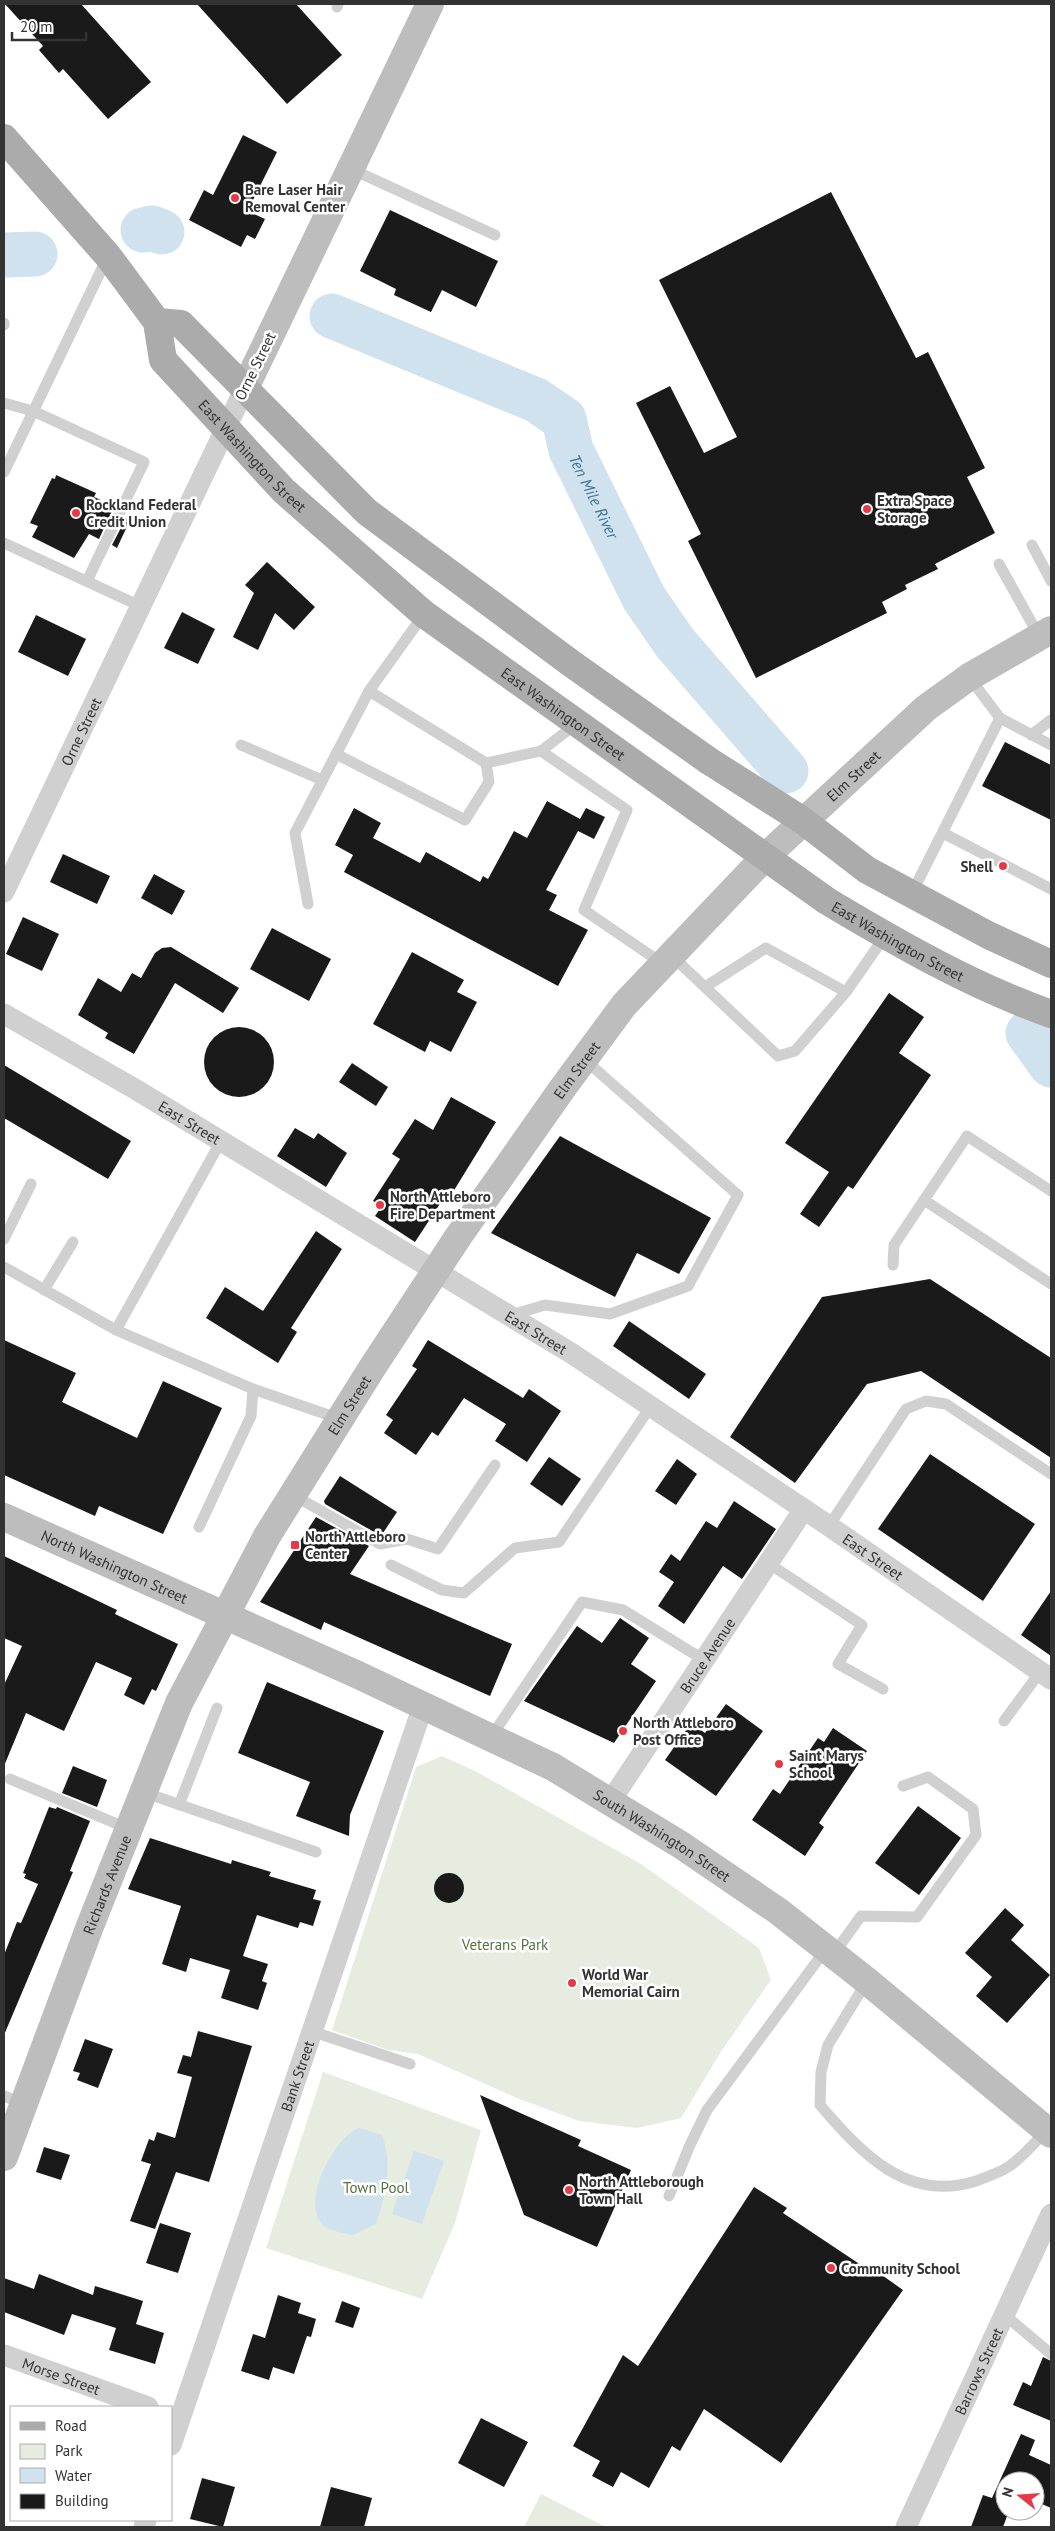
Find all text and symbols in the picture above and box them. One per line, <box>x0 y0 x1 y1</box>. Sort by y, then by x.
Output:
scale bar <box>12 10 86 42</box>
text: 20 m <box>20 17 53 36</box>
place label: Bare Laser Hair Removal Center <box>245 180 346 216</box>
marker: Bare Laser Hair Removal Center <box>229 192 241 204</box>
street label: Orne Street <box>230 329 280 403</box>
street label: East Washington Street <box>195 395 310 516</box>
water label: Ten Mile River <box>565 451 624 544</box>
place label: Extra Space Storage <box>877 491 952 527</box>
place label: Rockland Federal Credit Union <box>86 495 197 531</box>
marker: Extra Space Storage <box>861 503 873 515</box>
marker: Rockland Federal Credit Union <box>70 507 82 519</box>
street label: East Washington Street <box>498 663 630 764</box>
street label: Orne Street <box>56 694 105 769</box>
street label: Elm Street <box>822 746 884 805</box>
place label: Shell <box>960 857 994 876</box>
marker: Shell <box>997 860 1009 872</box>
street label: East Washington Street <box>829 897 967 985</box>
street label: Elm Street <box>549 1037 604 1102</box>
street label: East Street <box>155 1096 224 1148</box>
place label: North Attleboro Fire Department <box>390 1187 496 1223</box>
marker: North Attleboro Fire Department <box>374 1199 386 1211</box>
street label: East Street <box>502 1306 571 1358</box>
street label: Elm Street <box>323 1371 375 1438</box>
street label: North Washington Street <box>38 1525 191 1607</box>
place label: North Attleboro Center <box>305 1527 406 1563</box>
street label: East Street <box>839 1529 907 1584</box>
marker: North Attleboro Center <box>289 1539 301 1551</box>
street label: Bruce Avenue <box>675 1614 739 1697</box>
place label: North Attleboro Post Office <box>633 1713 734 1749</box>
marker: North Attleboro Post Office <box>617 1725 629 1737</box>
place label: Saint Marys School <box>789 1746 864 1782</box>
marker: Saint Marys School <box>773 1758 785 1770</box>
street label: South Washington Street <box>590 1785 735 1886</box>
street label: Richards Avenue <box>78 1832 135 1937</box>
park label: Veterans Park <box>461 1935 549 1954</box>
place label: World War Memorial Cairn <box>582 1965 680 2001</box>
marker: World War Memorial Cairn <box>566 1977 578 1989</box>
street label: Bank Street <box>276 2038 318 2114</box>
place label: North Attleborough Town Hall <box>579 2172 704 2208</box>
park label: Town Pool <box>343 2178 410 2197</box>
marker: North Attleborough Town Hall <box>563 2184 575 2196</box>
place label: Community School <box>841 2259 960 2278</box>
marker: Community School <box>825 2262 837 2274</box>
street label: Barrows Street <box>950 2324 1007 2418</box>
street label: Morse Street <box>20 2353 103 2398</box>
legend <box>10 2406 172 2521</box>
text: Road <box>55 2416 87 2435</box>
text: Park <box>55 2441 83 2460</box>
text: Water <box>55 2466 92 2485</box>
north arrow <box>995 2471 1045 2521</box>
text: N <box>998 2485 1018 2499</box>
text: Building <box>55 2491 109 2510</box>

